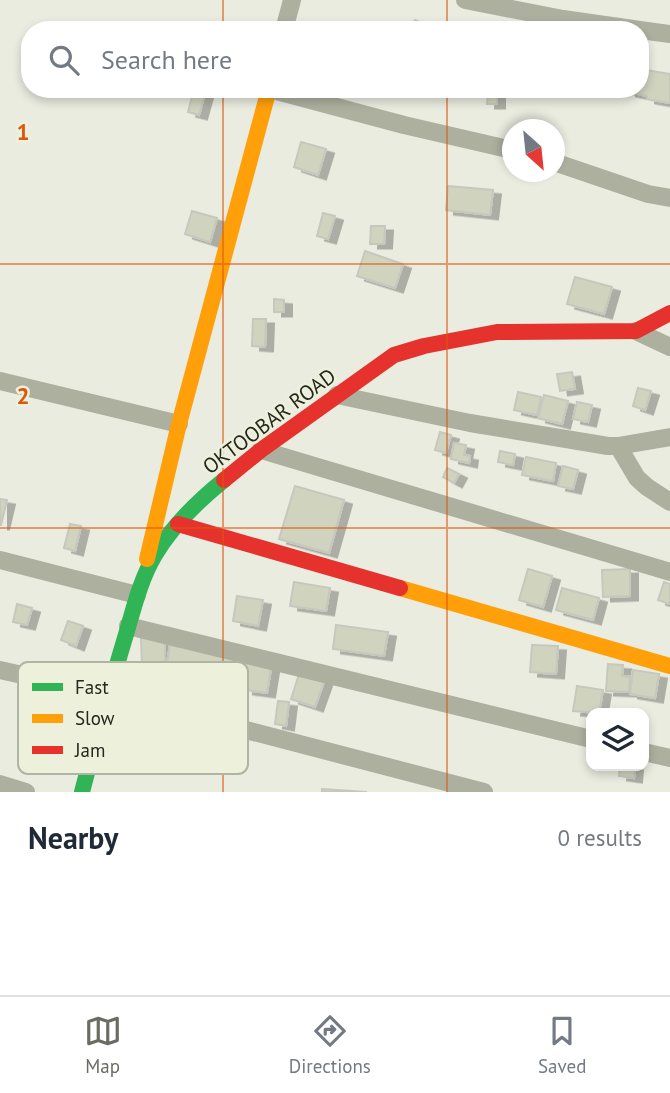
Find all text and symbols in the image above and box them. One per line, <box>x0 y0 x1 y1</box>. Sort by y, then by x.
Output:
search box <box>21 21 649 98</box>
icon: search <box>45 41 83 79</box>
text: Search here <box>101 43 232 76</box>
text: 1 <box>16 117 30 146</box>
north arrow <box>502 119 565 182</box>
street label: OKTOOBAR ROAD <box>197 362 341 480</box>
text: 2 <box>16 381 30 410</box>
legend <box>18 662 248 774</box>
text: Fast <box>75 675 109 699</box>
text: Slow <box>75 706 115 730</box>
map controls <box>586 708 649 771</box>
button: layers <box>586 708 649 771</box>
text: Jam <box>74 738 105 762</box>
text: Nearby <box>28 818 118 857</box>
text: 0 results <box>558 823 642 852</box>
tab: Map <box>84 1012 122 1078</box>
tab: Directions <box>289 1012 371 1078</box>
tab: Saved <box>538 1012 586 1078</box>

